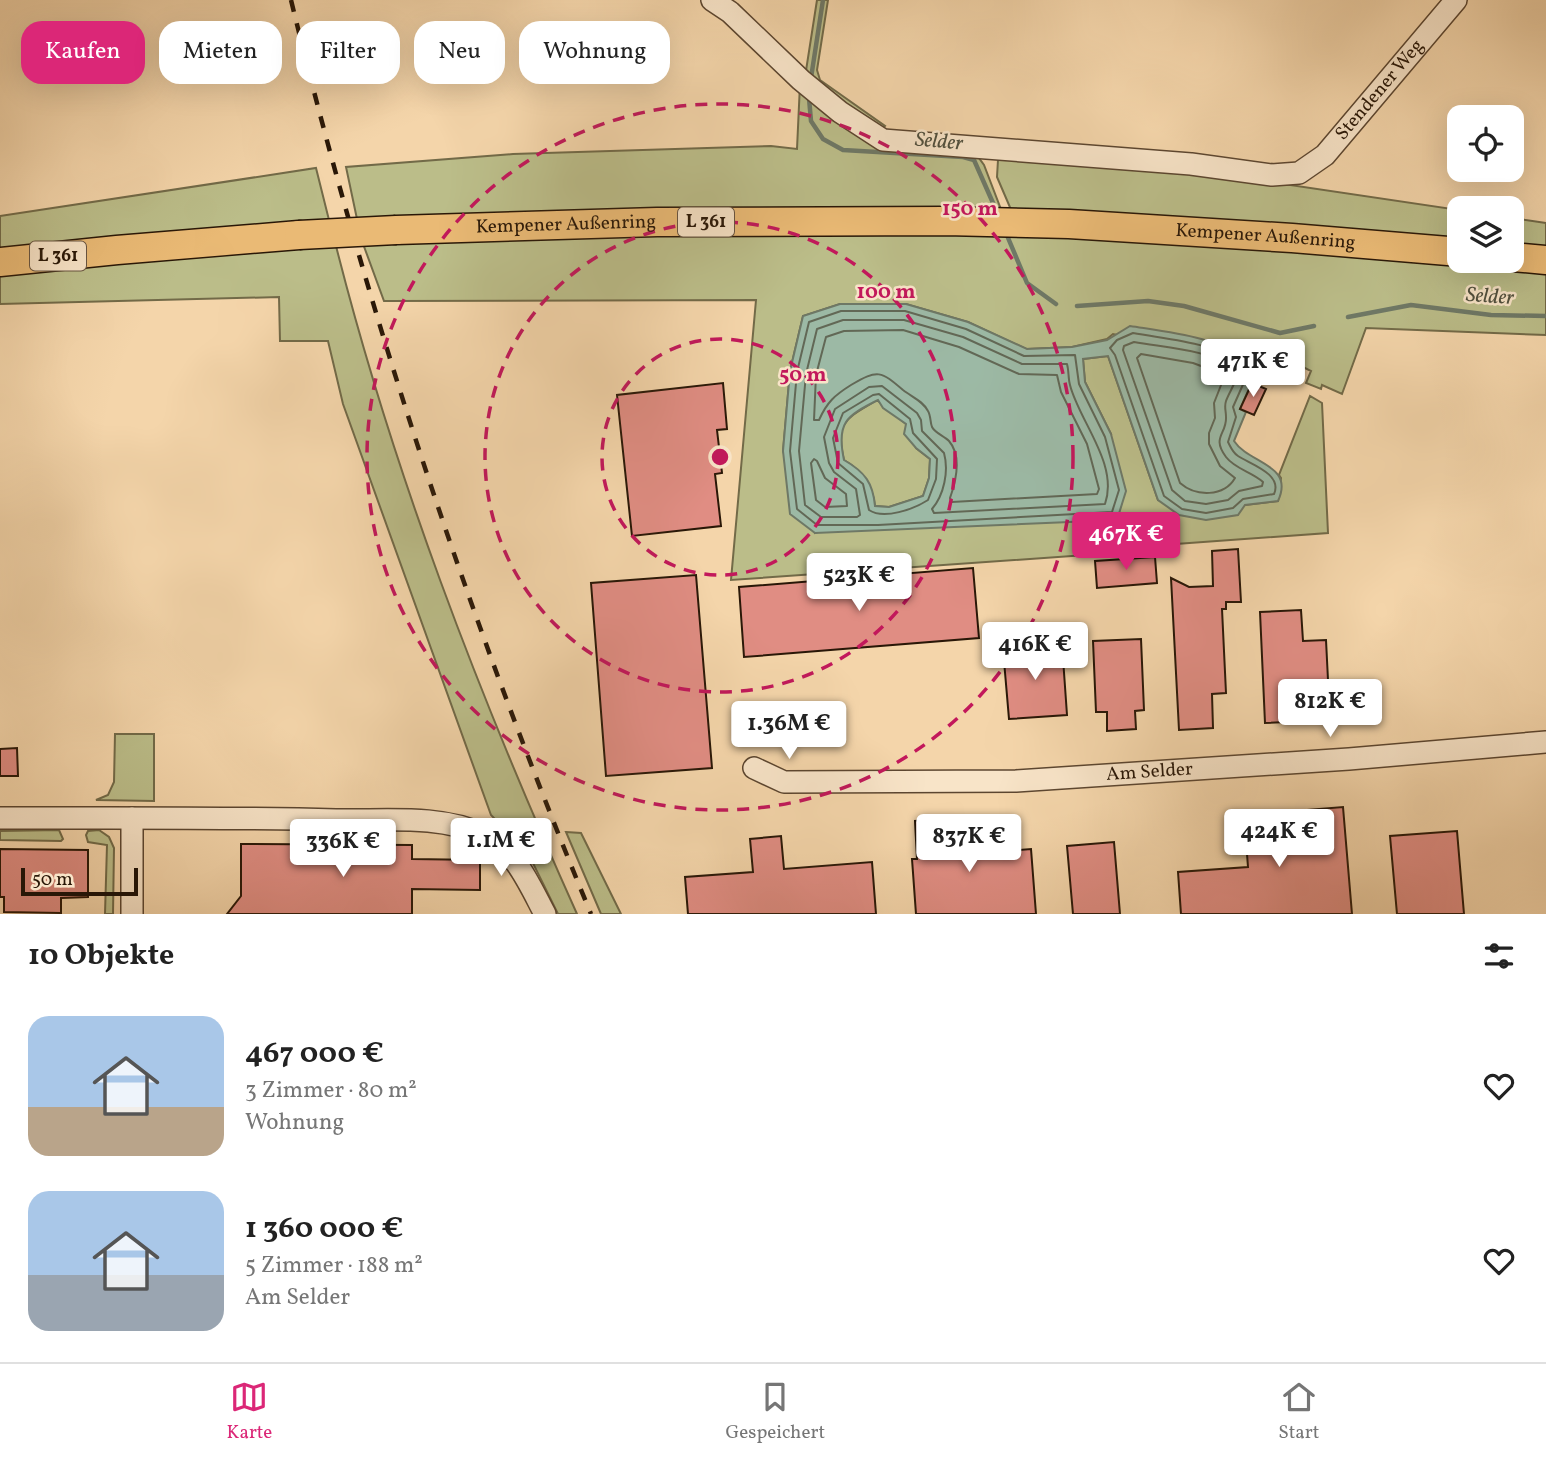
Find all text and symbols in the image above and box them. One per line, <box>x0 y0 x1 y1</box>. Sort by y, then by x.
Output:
chip: Kaufen <box>21 21 145 84</box>
chip: Mieten <box>159 21 282 84</box>
chip: Filter <box>296 21 400 84</box>
chip: Neu <box>414 21 505 84</box>
chip: Wohnung <box>519 21 670 84</box>
street label: Stendener Weg <box>1330 34 1430 146</box>
map controls <box>1447 105 1524 273</box>
button: locate <box>1447 105 1524 182</box>
water label: Selder <box>914 125 964 159</box>
text: 150 m <box>942 195 998 224</box>
button: layers <box>1447 196 1524 273</box>
road number: L 361 <box>678 208 734 236</box>
street label: Kempener Außenring <box>475 209 656 241</box>
street label: Kempener Außenring <box>1175 218 1356 256</box>
road number: L 361 <box>30 242 86 270</box>
text: 100 m <box>856 278 916 307</box>
water label: Selder <box>1465 281 1515 313</box>
pin: 471K € <box>1196 340 1310 399</box>
text: 471K € <box>1217 346 1289 378</box>
text: 50 m <box>779 361 827 390</box>
centre of rings <box>708 445 732 469</box>
pin: 467K € <box>1069 512 1183 572</box>
text: 467K € <box>1088 519 1164 551</box>
pin: 523K € <box>802 554 916 613</box>
text: 523K € <box>823 560 895 592</box>
pin: 416K € <box>978 622 1092 682</box>
text: 416K € <box>998 629 1072 661</box>
pin: 812K € <box>1273 680 1387 739</box>
text: 812K € <box>1294 686 1366 718</box>
pin: 1.36M € <box>724 702 854 761</box>
text: 1.36M € <box>747 708 831 740</box>
street label: Am Selder <box>1105 756 1194 788</box>
pin: 424K € <box>1222 810 1336 869</box>
pin: 837K € <box>912 814 1026 874</box>
text: 424K € <box>1240 816 1318 848</box>
pin: 1.1M € <box>444 818 558 878</box>
pin: 336K € <box>286 820 400 879</box>
text: 837K € <box>932 821 1006 853</box>
text: 1.1M € <box>467 825 535 857</box>
text: 336K € <box>306 826 380 858</box>
scale bar <box>21 865 138 897</box>
text: 50 m <box>32 867 73 893</box>
text: 10 Objekte <box>28 935 174 977</box>
icon: filters <box>1480 937 1518 975</box>
text: 467 000 € <box>245 1033 384 1075</box>
icon: home <box>84 1044 168 1128</box>
icon: heart <box>1480 1067 1518 1105</box>
text: 3 Zimmer · 80 m² <box>245 1075 417 1107</box>
text: Wohnung <box>245 1107 344 1139</box>
text: 1 360 000 € <box>245 1208 403 1250</box>
icon: home <box>84 1219 168 1303</box>
icon: heart <box>1480 1242 1518 1280</box>
text: 5 Zimmer · 188 m² <box>245 1250 423 1282</box>
text: Am Selder <box>245 1282 350 1314</box>
tab: Karte <box>227 1378 272 1446</box>
tab: Gespeichert <box>725 1378 825 1446</box>
tab: Start <box>1278 1378 1319 1446</box>

